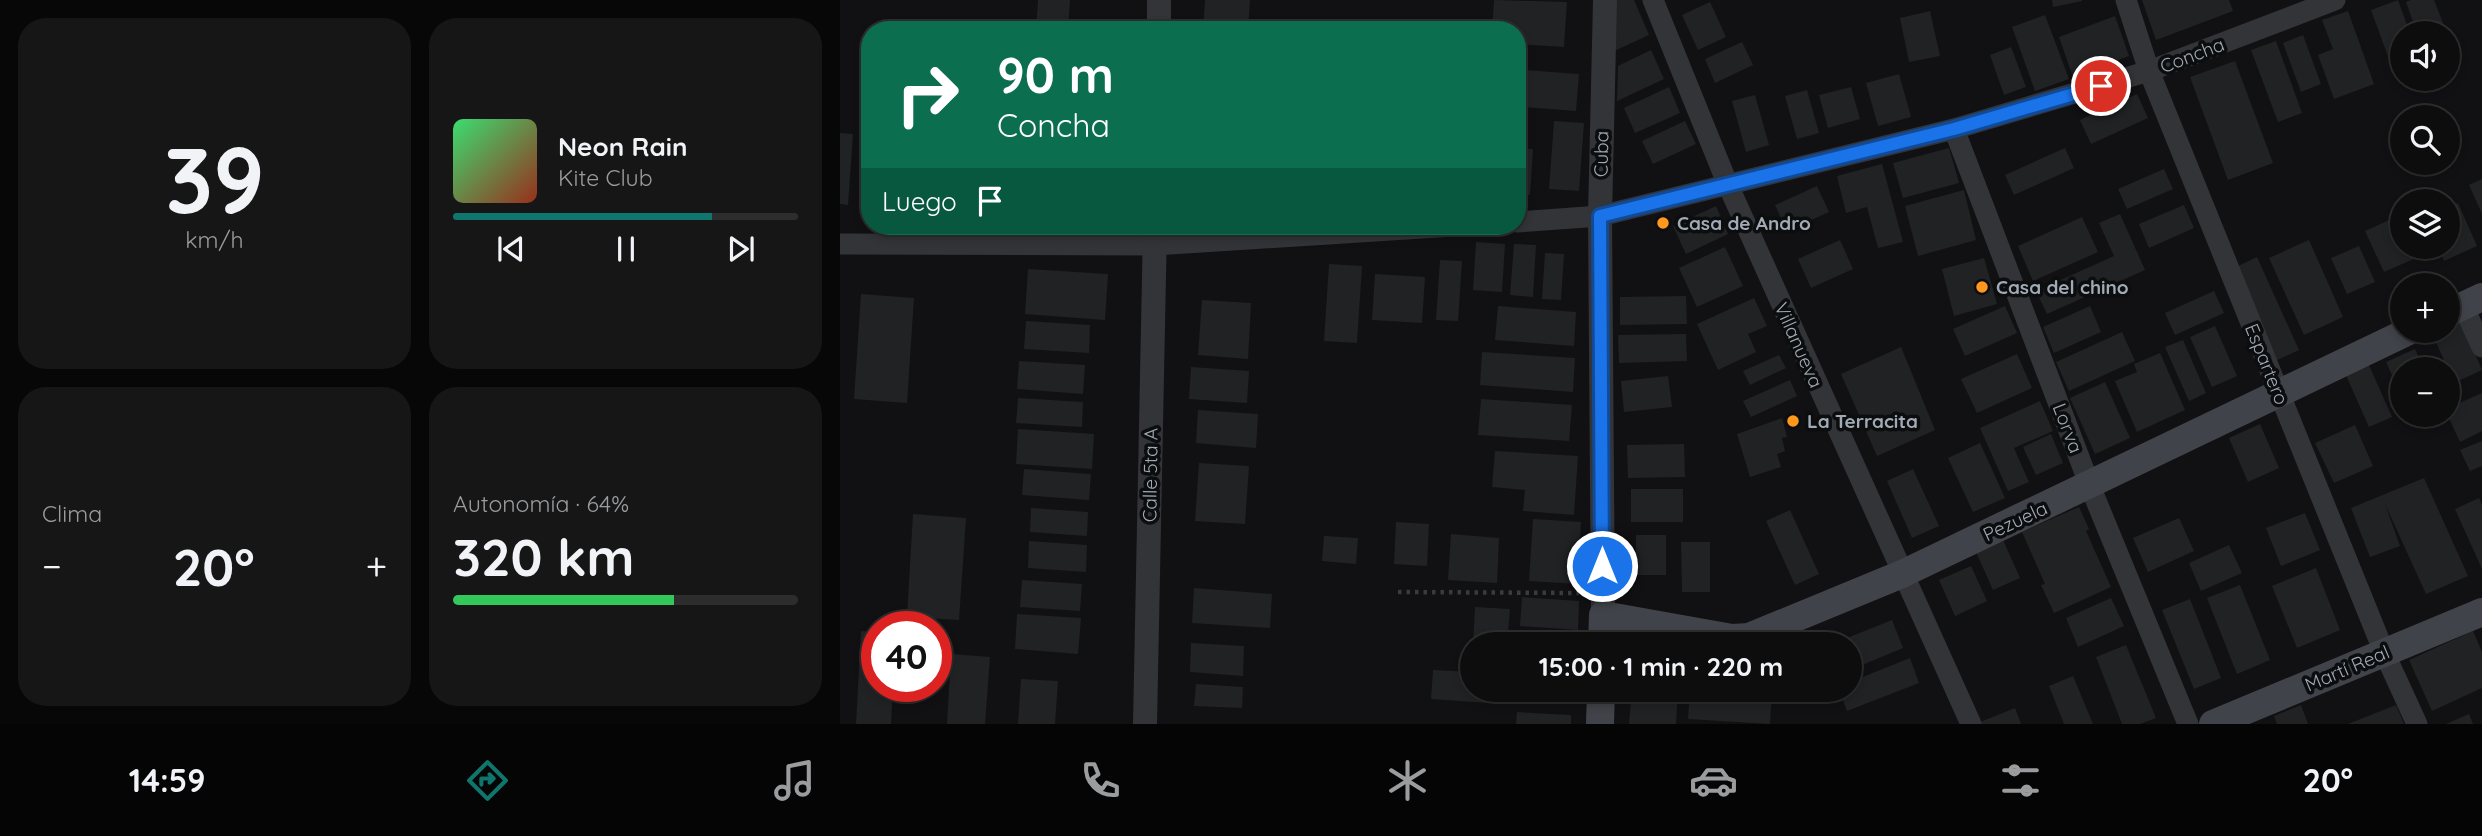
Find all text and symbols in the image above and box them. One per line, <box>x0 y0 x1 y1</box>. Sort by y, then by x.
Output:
map controls <box>2390 21 2460 427</box>
button: sound <box>2390 21 2460 91</box>
street label: Concha <box>2156 32 2228 78</box>
text: 90 m <box>997 44 1114 105</box>
icon: right <box>882 49 973 140</box>
pin <box>2071 56 2131 116</box>
icon: arrive <box>2082 67 2120 105</box>
text: Concha <box>997 105 1110 145</box>
button: search <box>2390 105 2460 175</box>
text: 39 <box>164 122 265 236</box>
text: Neon Rain <box>558 130 687 163</box>
street label: Cuba <box>1589 131 1613 177</box>
text: Kite Club <box>558 163 653 192</box>
icon: arrive <box>971 182 1009 220</box>
text: Luego <box>882 185 957 218</box>
button: layers <box>2390 189 2460 259</box>
place label: Casa de Andro <box>1677 211 1811 235</box>
marker: Casa de Andro <box>1655 215 1671 231</box>
text: km/h <box>185 225 244 254</box>
icon: previous <box>492 230 530 268</box>
icon: pause <box>607 230 645 268</box>
icon: next <box>722 230 760 268</box>
button: + <box>2390 273 2460 343</box>
place label: Casa del chino <box>1996 275 2129 299</box>
marker: Casa del chino <box>1974 279 1990 295</box>
street label: Villanueva <box>1770 299 1828 391</box>
street label: Espartero <box>2240 320 2294 408</box>
button: − <box>2390 357 2460 427</box>
street label: Lorva <box>2048 400 2088 456</box>
place label: La Terracita <box>1807 409 1918 433</box>
marker: La Terracita <box>1785 413 1801 429</box>
street label: Calle 5ta A <box>1137 428 1163 522</box>
text: Autonomía · 64% <box>453 489 629 518</box>
street label: Pezuela <box>1979 496 2051 546</box>
text: Clima <box>42 499 102 528</box>
text: 320 km <box>453 524 635 589</box>
position arrow <box>1565 529 1639 603</box>
text: 20° <box>173 534 255 599</box>
text: − <box>42 542 62 590</box>
text: + <box>366 542 387 590</box>
speed limit sign: 40 <box>861 611 952 702</box>
street label: Martí Real <box>2301 639 2393 697</box>
text: 15:00 · 1 min · 220 m <box>1539 650 1783 683</box>
icon: directions <box>463 756 512 805</box>
icon: music <box>770 756 819 805</box>
icon: phone <box>1076 756 1125 805</box>
icon: climate <box>1383 756 1432 805</box>
icon: car <box>1689 756 1738 805</box>
icon: filters <box>1996 756 2045 805</box>
text: 14:59 <box>129 760 205 800</box>
text: 20° <box>2303 760 2353 800</box>

